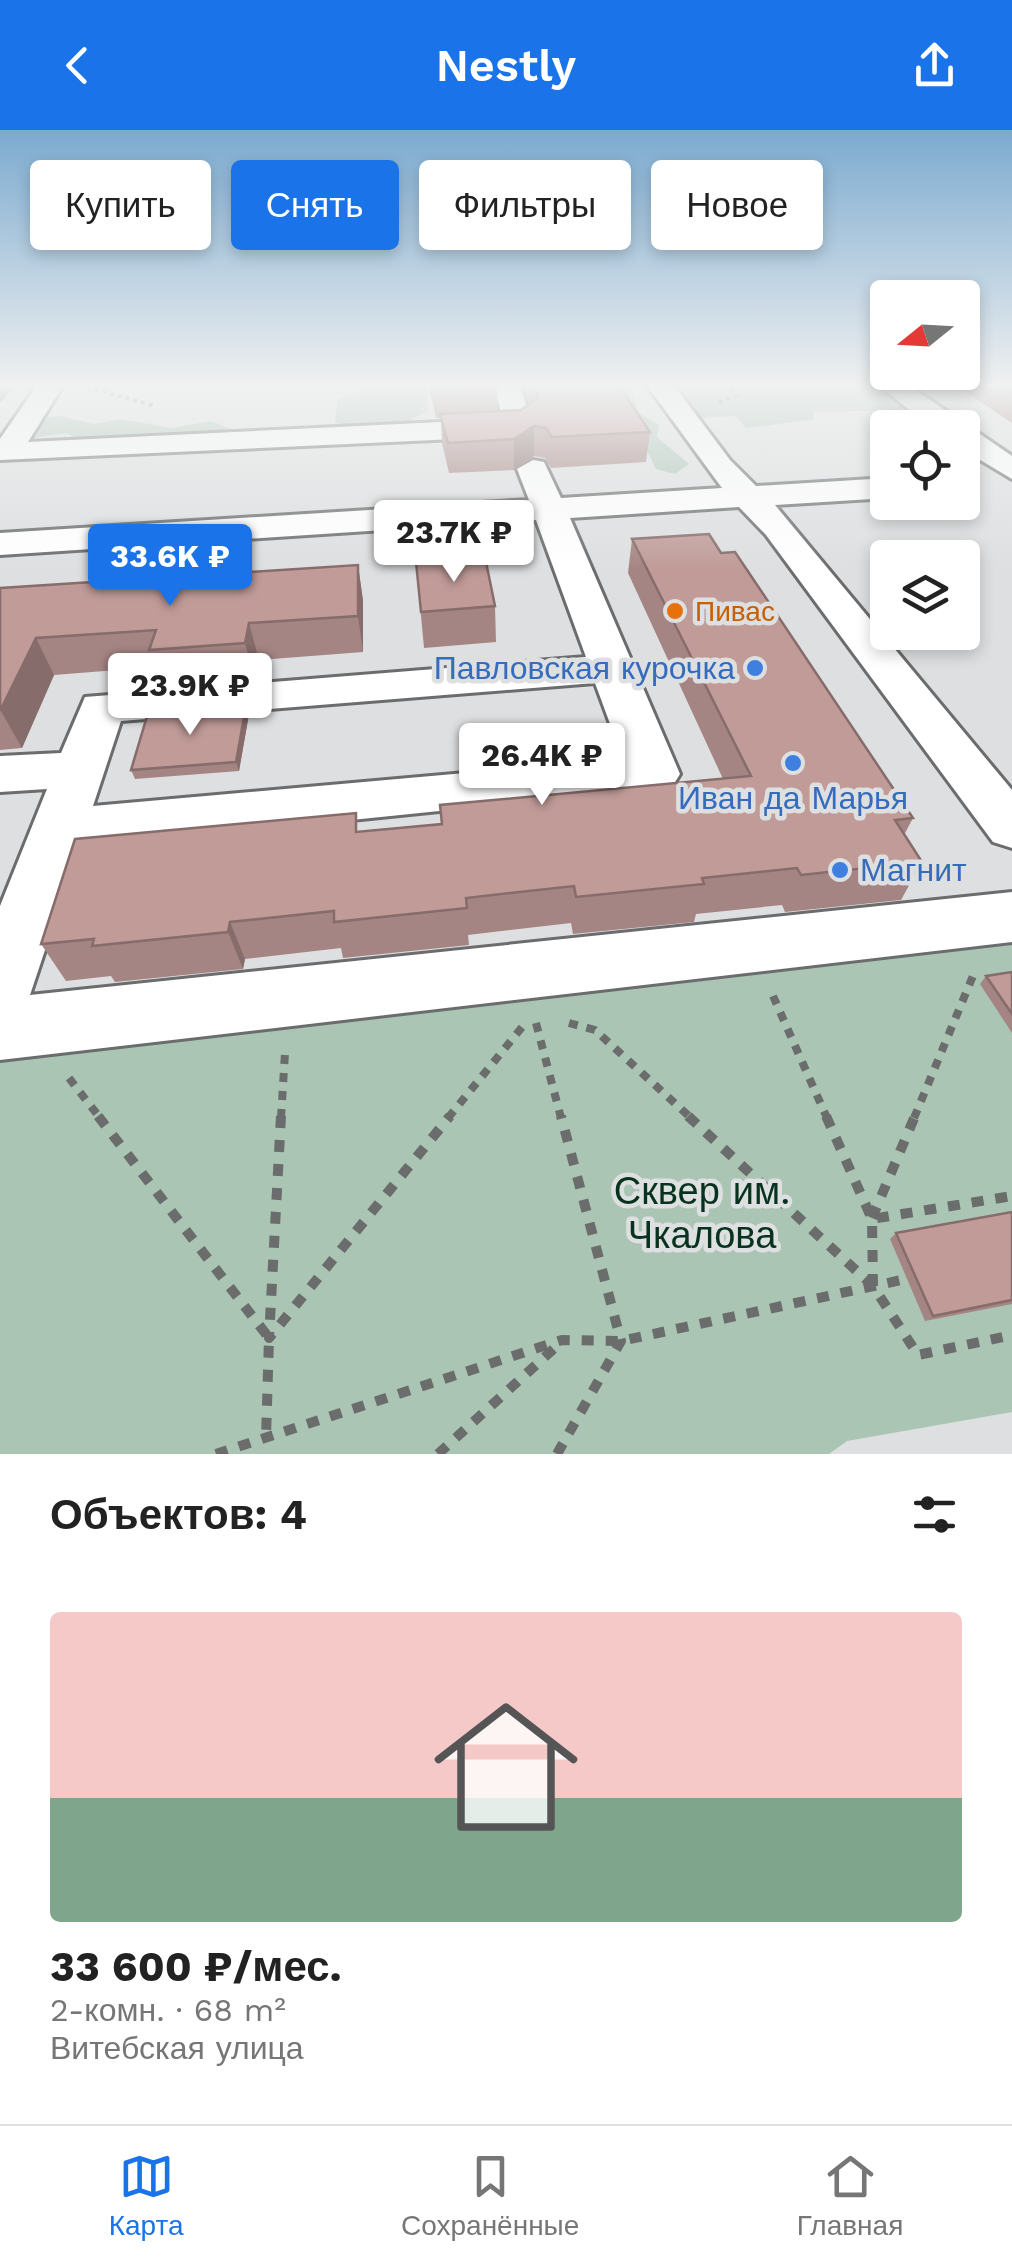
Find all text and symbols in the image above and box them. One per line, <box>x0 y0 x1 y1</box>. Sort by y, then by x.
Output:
icon: back <box>50 38 105 93</box>
icon: share <box>907 38 962 93</box>
text: Nestly <box>436 39 576 92</box>
chip: Купить <box>30 160 211 250</box>
chip: Снять <box>231 160 399 250</box>
chip: Фильтры <box>419 160 631 250</box>
chip: Новое <box>651 160 823 250</box>
north arrow <box>870 280 980 390</box>
map controls <box>870 280 980 650</box>
button: locate <box>870 410 980 520</box>
pin: 23.7K ₽ <box>362 500 546 585</box>
text: 23.7K ₽ <box>396 513 512 551</box>
pin: 33.6K ₽ <box>78 524 262 609</box>
text: 33.6K ₽ <box>110 537 230 575</box>
button: layers <box>870 540 980 650</box>
place label: Пивас <box>695 595 775 628</box>
marker: Пивас <box>664 600 686 622</box>
place label: Павловская курочка <box>434 649 735 687</box>
pin: 23.9K ₽ <box>98 653 282 738</box>
marker: Павловская курочка <box>744 657 766 679</box>
text: 23.9K ₽ <box>130 666 250 704</box>
pin: 26.4K ₽ <box>450 723 634 808</box>
text: 26.4K ₽ <box>481 736 603 774</box>
marker: Иван да Марья <box>782 752 804 774</box>
place label: Иван да Марья <box>678 779 908 817</box>
place label: Магнит <box>860 851 967 889</box>
marker: Магнит <box>829 859 851 881</box>
park label: Сквер им. Чкалова <box>614 1169 790 1257</box>
icon: filters <box>907 1487 962 1542</box>
text: Объектов: 4 <box>50 1490 307 1539</box>
icon: home <box>416 1677 596 1857</box>
text: 33 600 ₽/мес. <box>50 1942 342 1991</box>
text: 2-комн. · 68 m² <box>50 1991 286 2029</box>
text: Витебская улица <box>50 2029 304 2067</box>
tab: Карта <box>109 2149 184 2242</box>
tab: Сохранённые <box>401 2149 579 2242</box>
tab: Главная <box>797 2149 903 2242</box>

